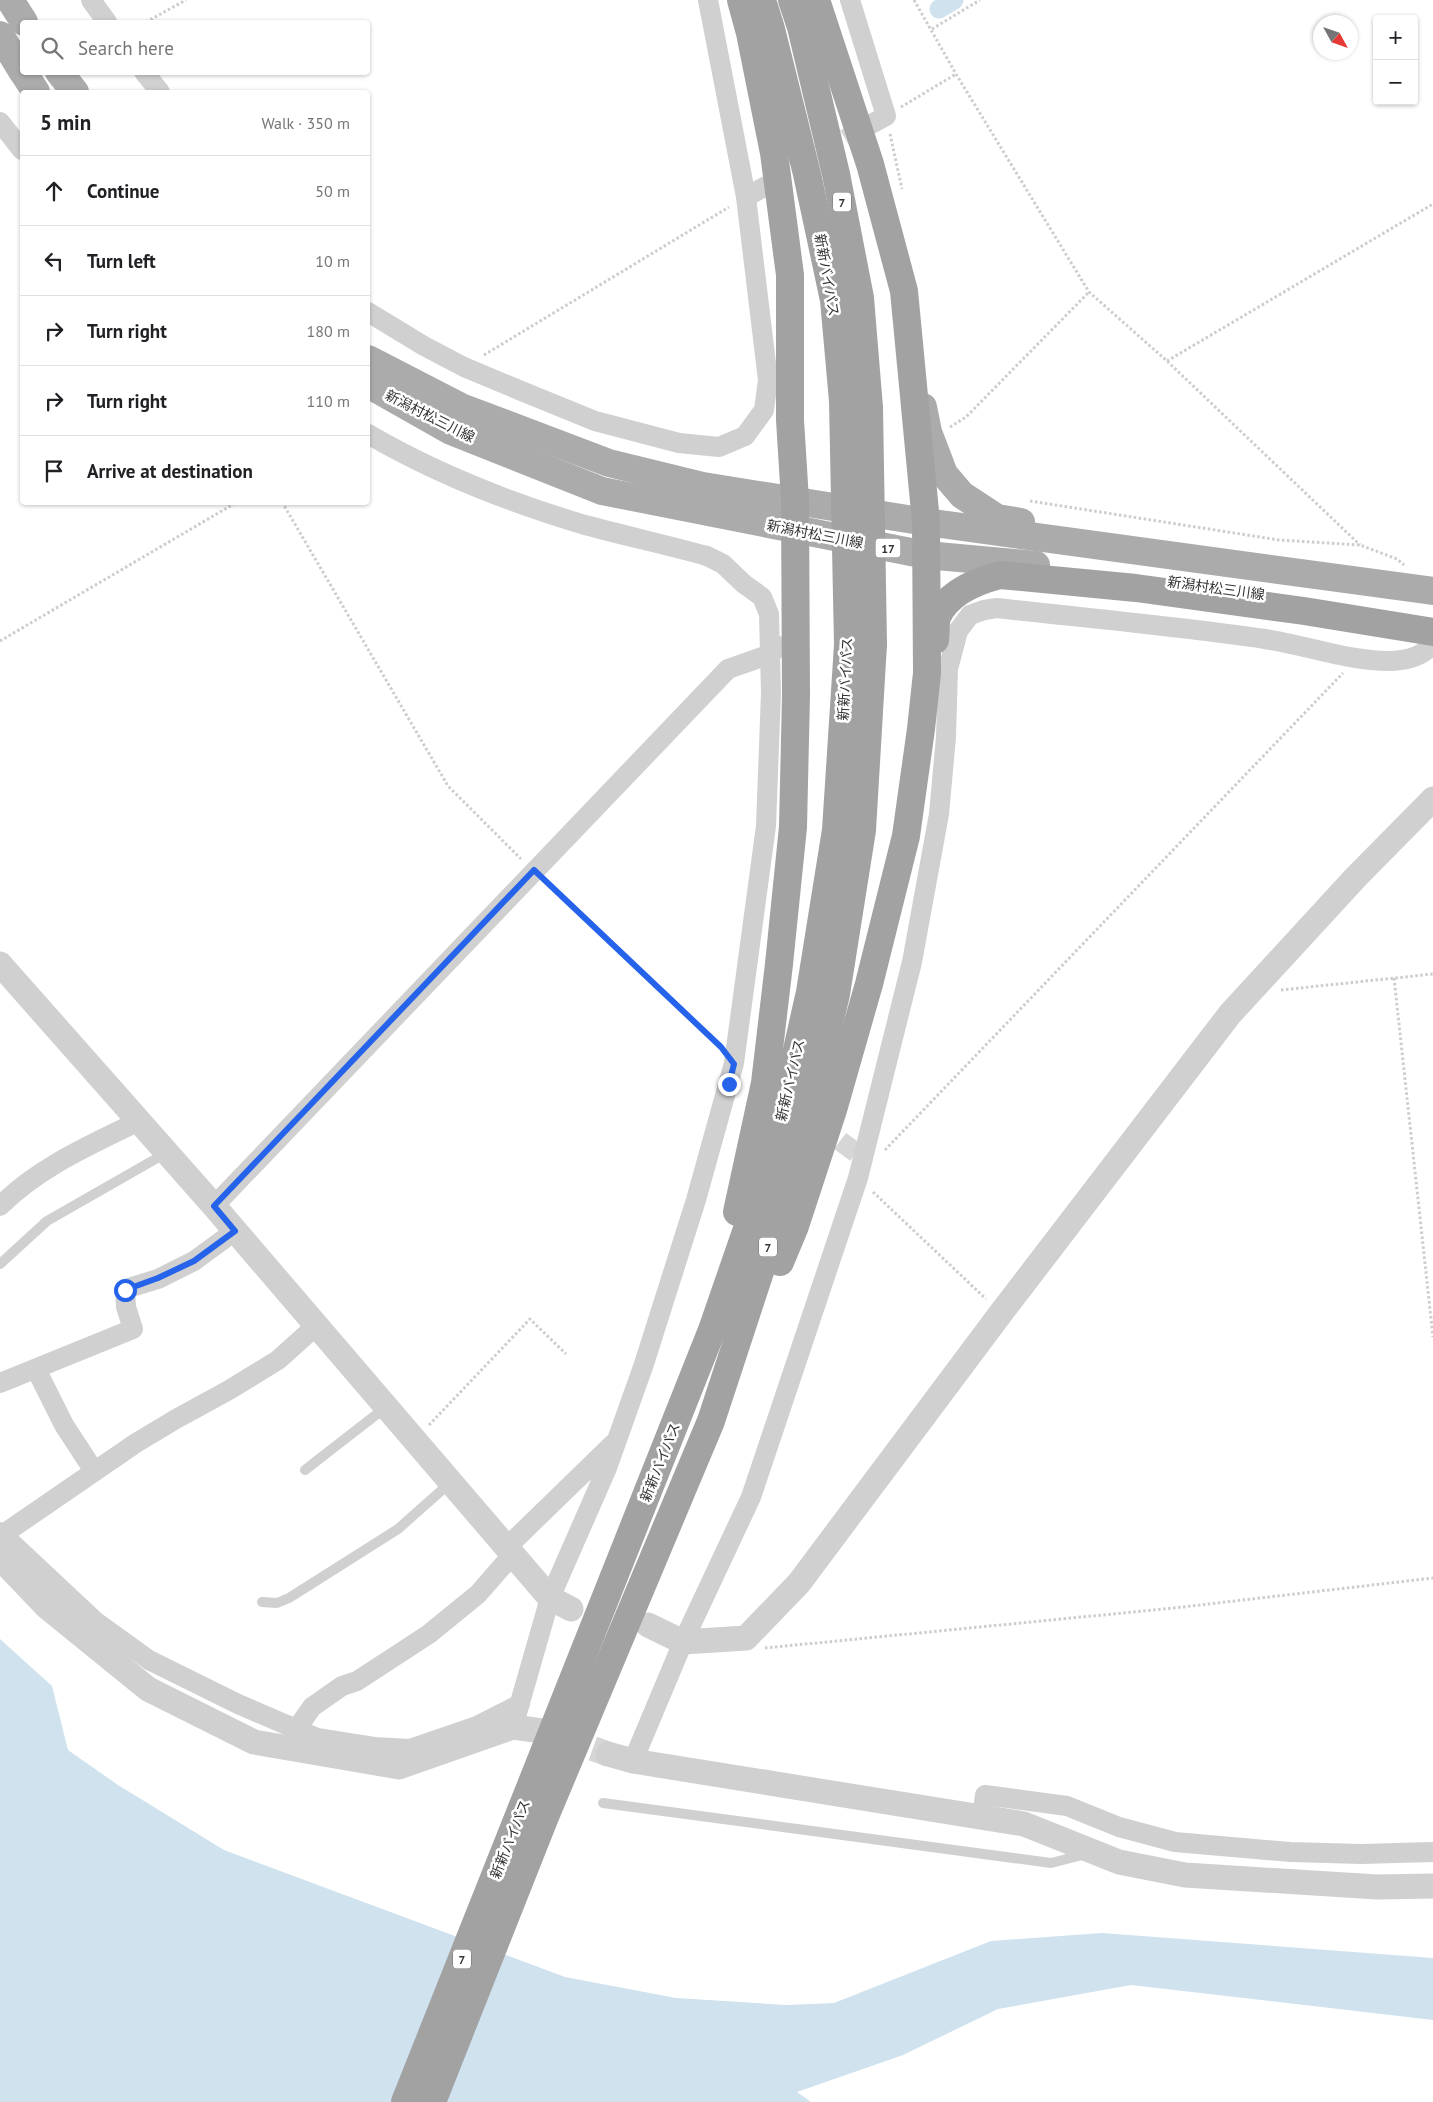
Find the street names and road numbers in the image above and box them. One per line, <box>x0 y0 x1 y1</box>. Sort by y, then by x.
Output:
road number: 7 <box>833 192 851 212</box>
street label: 新新バイパス <box>811 232 843 318</box>
street label: 新潟村松三川線 <box>382 386 478 446</box>
street label: 新潟村松三川線 <box>765 516 865 552</box>
road number: 17 <box>876 538 900 558</box>
street label: 新潟村松三川線 <box>1166 572 1266 604</box>
street label: 新新バイパス <box>834 637 856 721</box>
street label: 新新バイパス <box>772 1037 808 1123</box>
road number: 7 <box>759 1238 777 1256</box>
street label: 新新バイパス <box>636 1420 684 1504</box>
street label: 新新バイパス <box>486 1797 534 1881</box>
road number: 7 <box>453 1950 471 1968</box>

